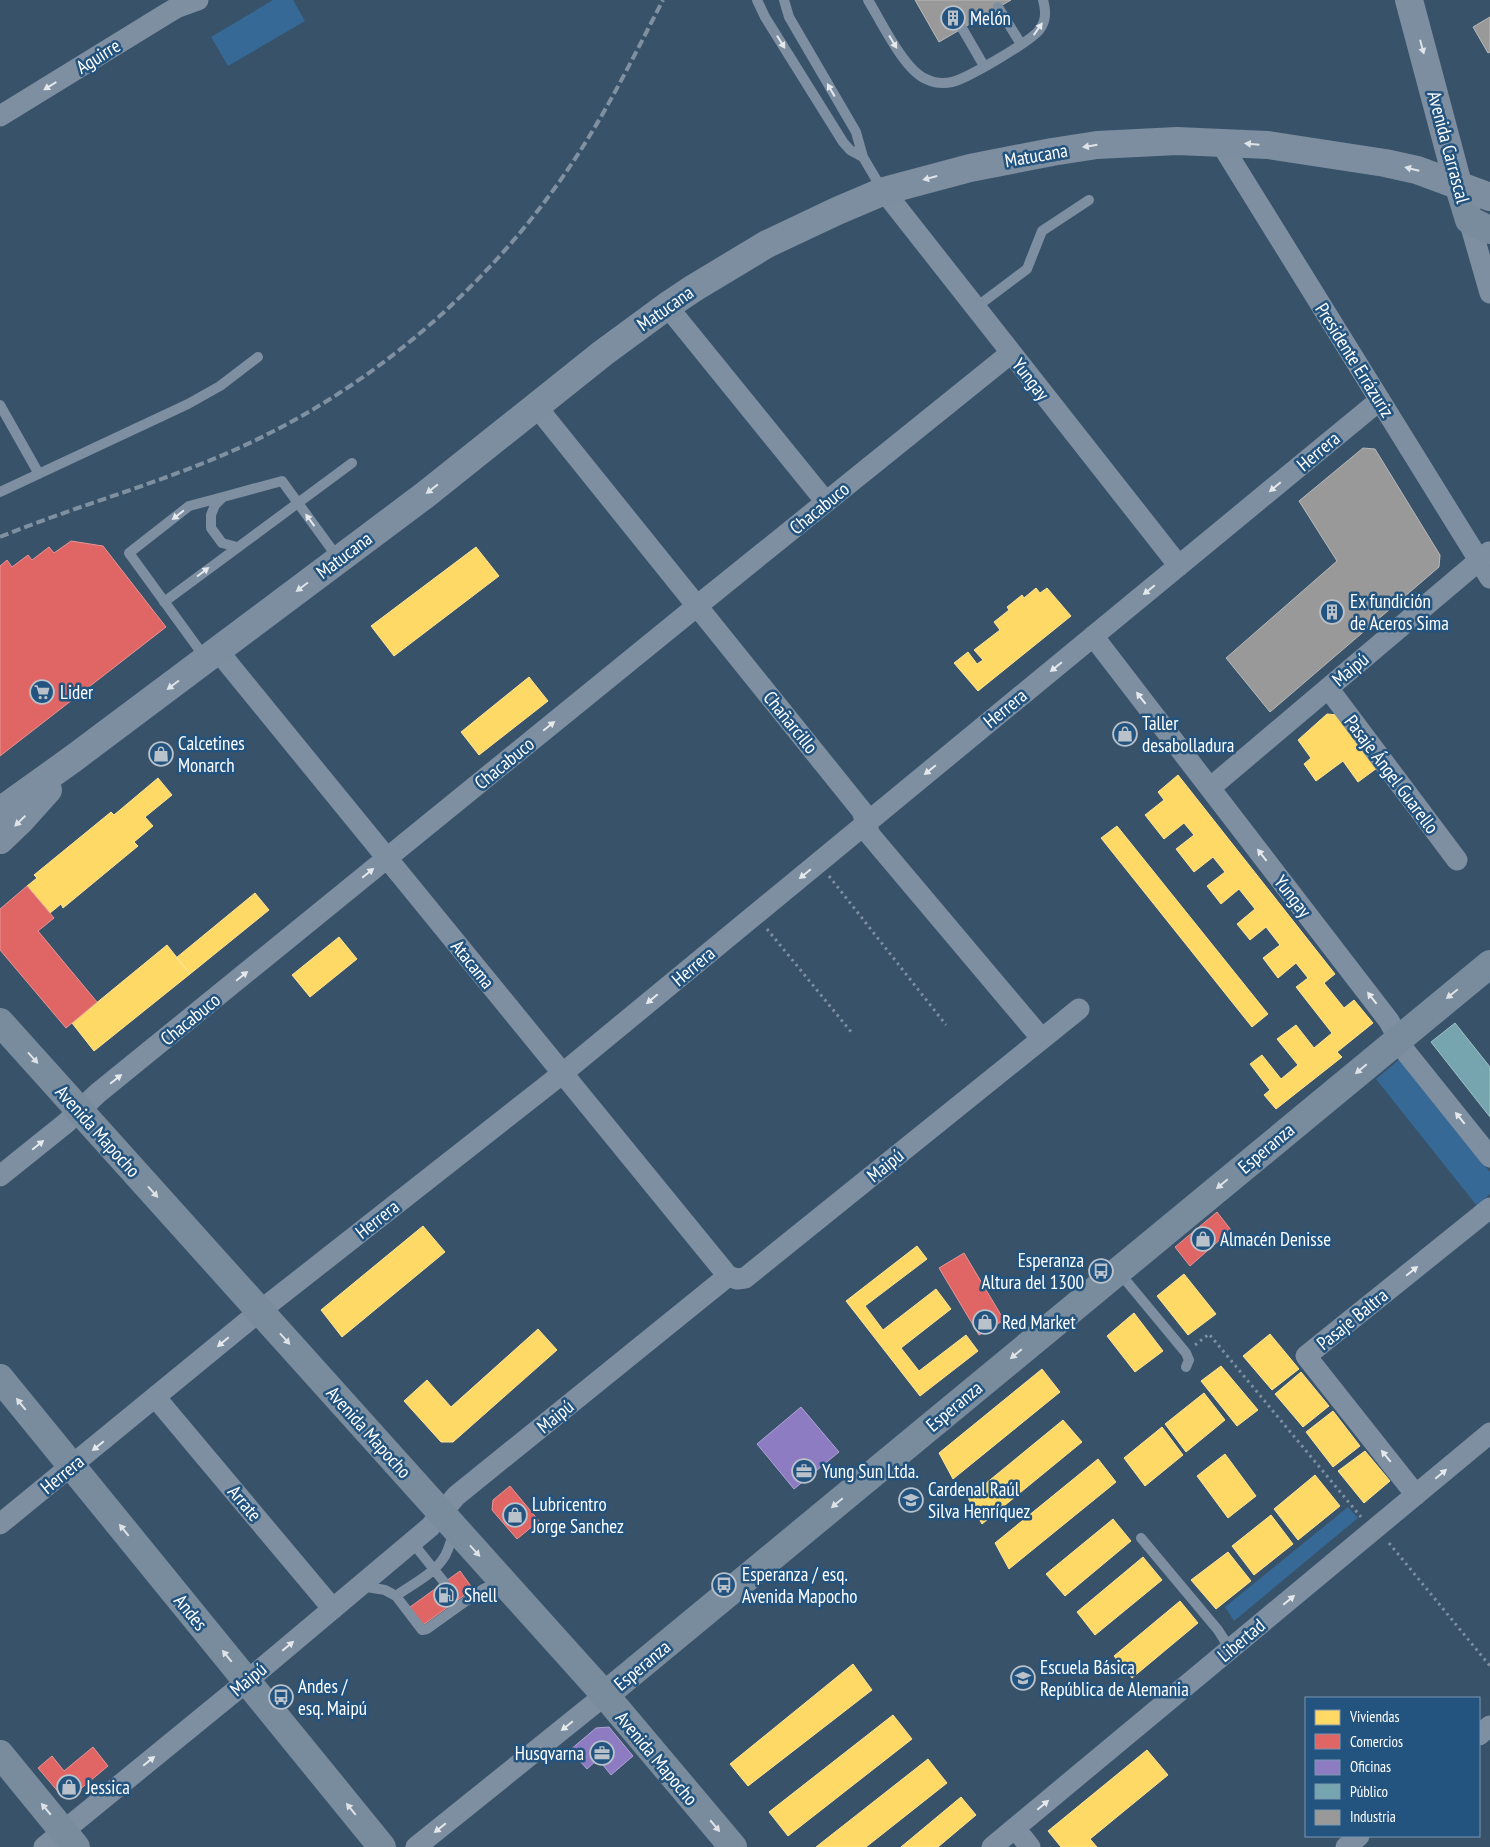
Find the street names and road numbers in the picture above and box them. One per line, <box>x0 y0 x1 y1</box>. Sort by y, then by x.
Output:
street label: Aguirre <box>71 33 125 79</box>
street label: Avenida Carrascal <box>1422 88 1476 206</box>
street label: Matucana <box>1003 138 1069 172</box>
street label: Matucana <box>632 280 698 336</box>
street label: Presidente Errázuriz <box>1310 298 1400 422</box>
street label: Yungay <box>1007 353 1055 406</box>
street label: Herrera <box>1291 426 1345 476</box>
street label: Chacabuco <box>784 477 854 539</box>
street label: Matucana <box>311 526 377 584</box>
street label: Maipú <box>1327 647 1373 691</box>
street label: Herrera <box>978 683 1032 733</box>
street label: Chañarcillo <box>758 686 824 758</box>
street label: Pasaje Ángel Guarello <box>1340 710 1444 838</box>
street label: Chacabuco <box>469 732 539 794</box>
street label: Yungay <box>1269 870 1317 923</box>
street label: Atacama <box>446 935 500 993</box>
street label: Herrera <box>666 941 720 991</box>
street label: Chacabuco <box>155 988 225 1050</box>
street label: Avenida Mapocho <box>50 1080 146 1182</box>
street label: Esperanza <box>1233 1118 1299 1178</box>
street label: Maipú <box>862 1143 908 1187</box>
street label: Herrera <box>350 1194 404 1244</box>
street label: Pasaje Baltra <box>1312 1283 1392 1355</box>
street label: Esperanza <box>921 1376 987 1436</box>
street label: Avenida Mapocho <box>321 1381 417 1483</box>
street label: Maipú <box>532 1394 578 1438</box>
street label: Herrera <box>35 1449 89 1499</box>
street label: Arrate <box>223 1480 267 1526</box>
street label: Andes <box>169 1589 213 1635</box>
street label: Libertad <box>1212 1613 1270 1667</box>
street label: Esperanza <box>609 1635 675 1695</box>
street label: Maipú <box>225 1657 271 1701</box>
street label: Avenida Mapocho <box>611 1706 703 1810</box>

